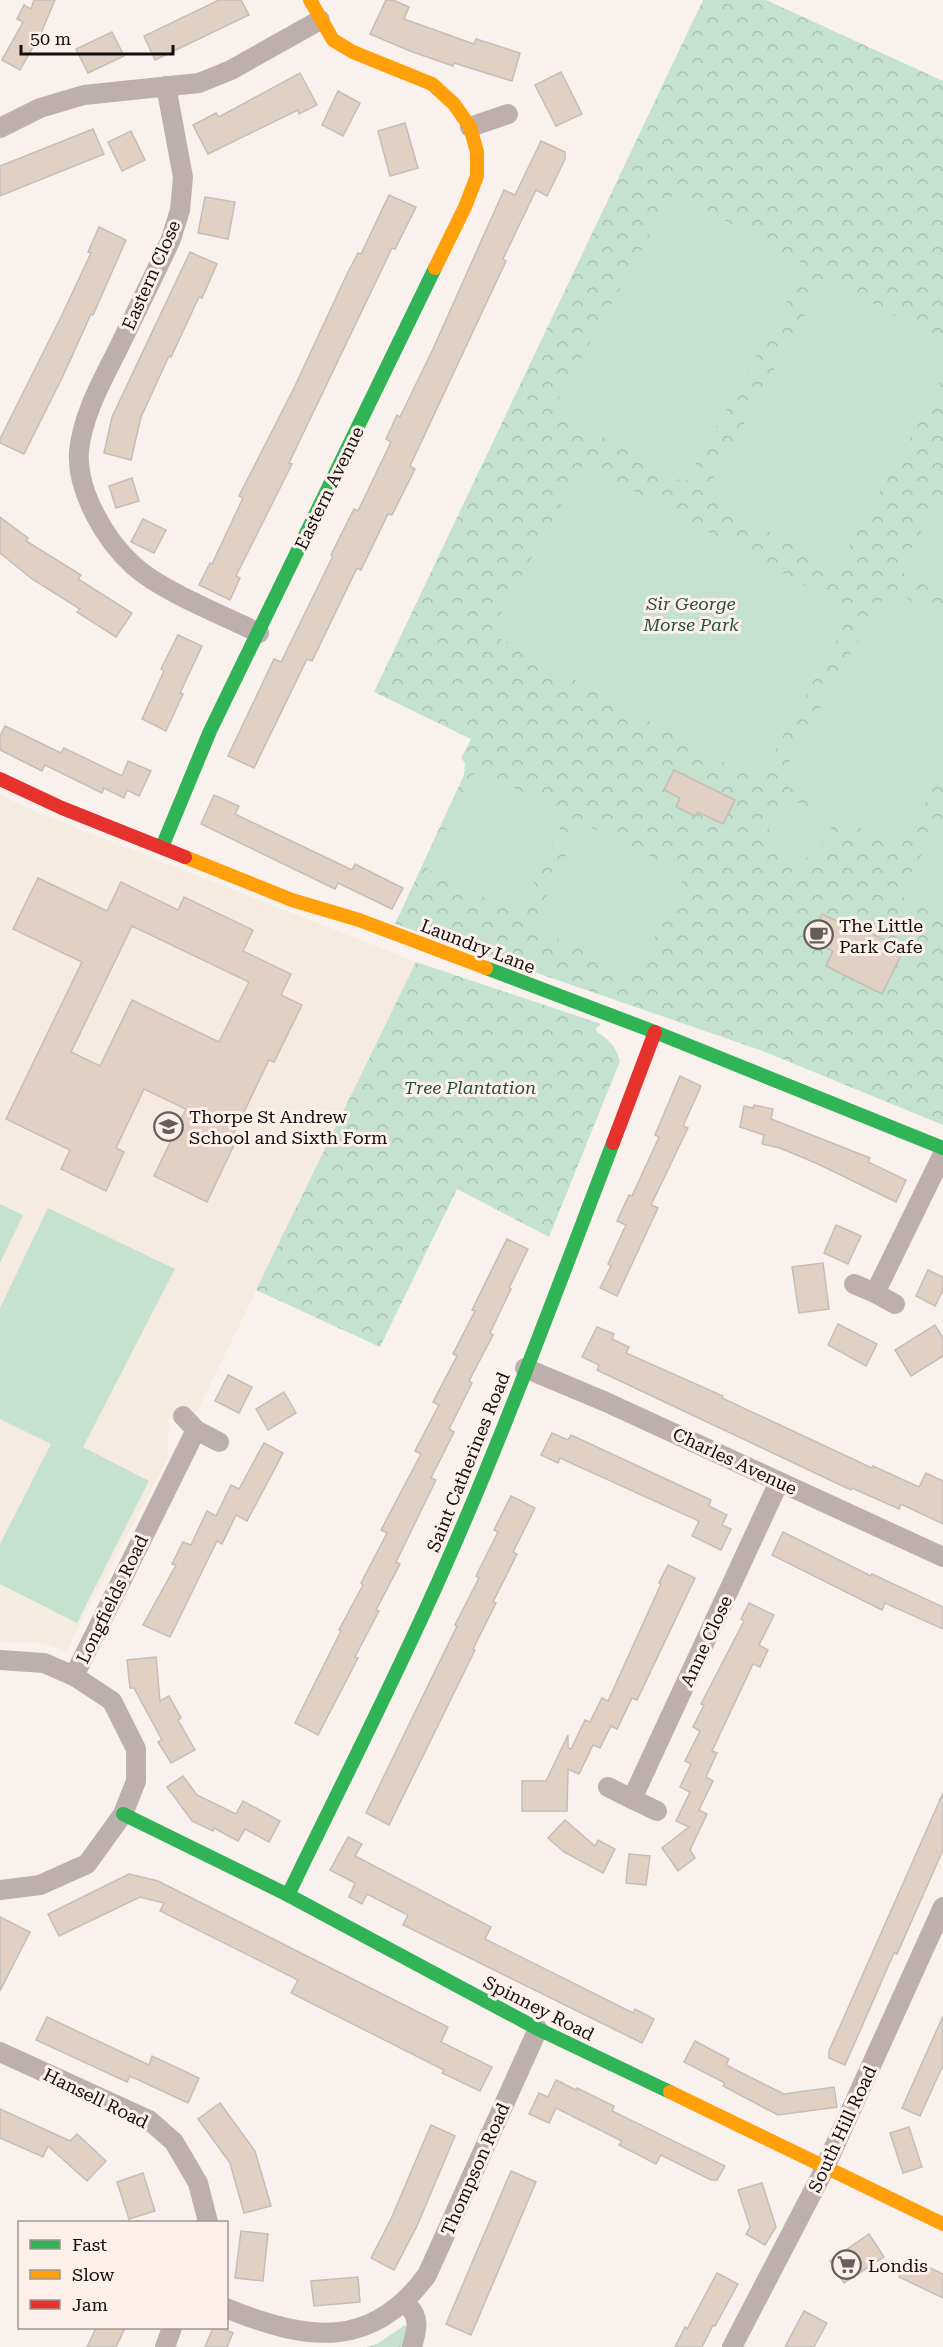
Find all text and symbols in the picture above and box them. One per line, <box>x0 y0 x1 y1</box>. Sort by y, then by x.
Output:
scale bar <box>21 18 172 56</box>
text: 50 m <box>30 28 71 49</box>
street label: Eastern Close <box>117 217 185 333</box>
street label: Eastern Avenue <box>290 423 368 553</box>
park label: Sir George Morse Park <box>642 593 739 635</box>
street label: Laundry Lane <box>418 915 538 978</box>
place label: The Little Park Cafe <box>839 915 923 957</box>
cafe icon: The Little Park Cafe <box>802 919 834 951</box>
park label: Tree Plantation <box>404 1077 536 1098</box>
place label: Thorpe St Andrew School and Sixth Form <box>189 1106 388 1148</box>
school or university icon: Thorpe St Andrew School and Sixth Form <box>152 1110 184 1142</box>
street label: Saint Catherines Road <box>422 1368 514 1555</box>
street label: Charles Avenue <box>669 1423 801 1499</box>
street label: Longfields Road <box>72 1531 152 1667</box>
street label: Anne Close <box>676 1592 736 1690</box>
street label: Spinney Road <box>480 1971 598 2045</box>
street label: South Hill Road <box>803 2062 881 2196</box>
street label: Hansell Road <box>40 2064 152 2133</box>
street label: Thompson Road <box>436 2099 514 2239</box>
legend <box>18 2221 228 2329</box>
text: Fast <box>72 2234 107 2255</box>
supermarket icon: Londis <box>831 2249 863 2281</box>
place label: Londis <box>868 2255 928 2276</box>
text: Slow <box>72 2264 114 2285</box>
text: Jam <box>72 2294 108 2315</box>

